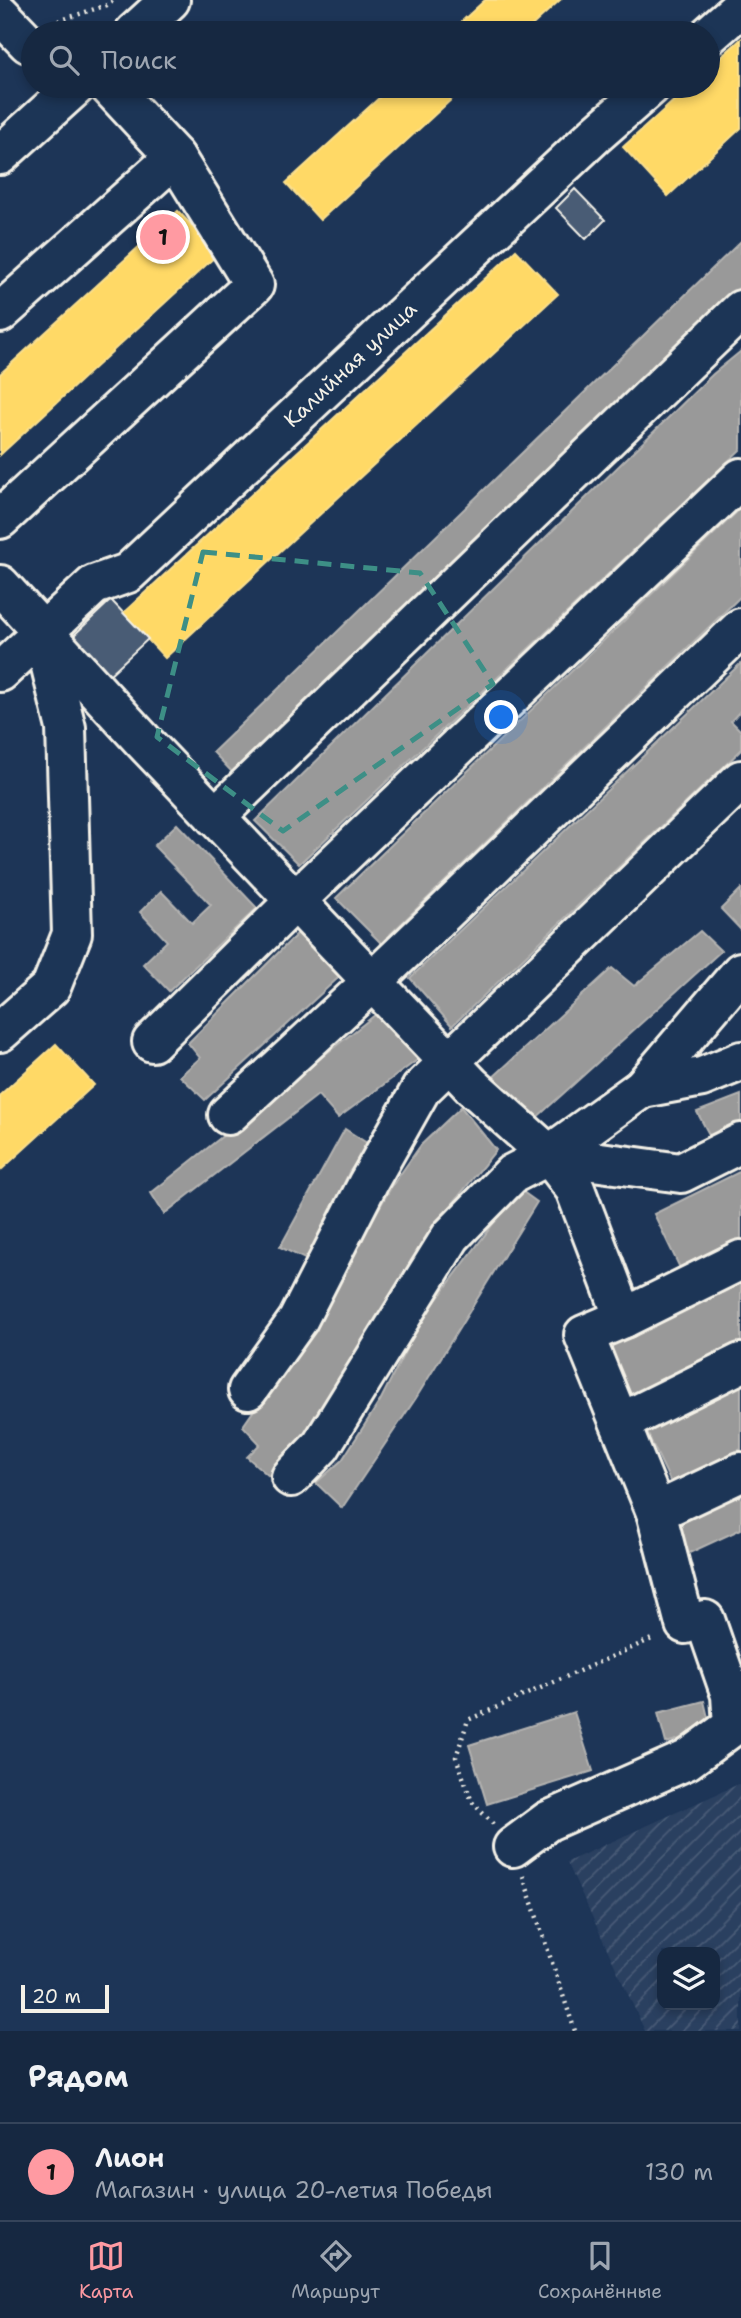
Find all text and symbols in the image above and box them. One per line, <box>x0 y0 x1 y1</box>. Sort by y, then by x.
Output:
search box <box>21 21 720 98</box>
icon: search <box>45 41 83 79</box>
text: Поиск <box>101 42 177 77</box>
pin: 1 <box>140 211 186 263</box>
street label: Калийная улица <box>278 295 423 434</box>
your location <box>484 700 518 734</box>
map controls <box>657 1947 720 2010</box>
button: layers <box>657 1947 720 2010</box>
scale bar <box>21 1982 108 2014</box>
text: 20 m <box>32 1984 81 2009</box>
text: Рядом <box>28 2056 128 2097</box>
text: Лион <box>95 2140 164 2175</box>
text: 1 <box>46 2157 56 2187</box>
text: 130 m <box>645 2157 713 2187</box>
text: Магазин · улица 20-летия Победы <box>95 2175 493 2205</box>
tab: Карта <box>79 2237 133 2304</box>
tab: Маршрут <box>291 2237 380 2304</box>
tab: Сохранённые <box>538 2237 662 2304</box>

